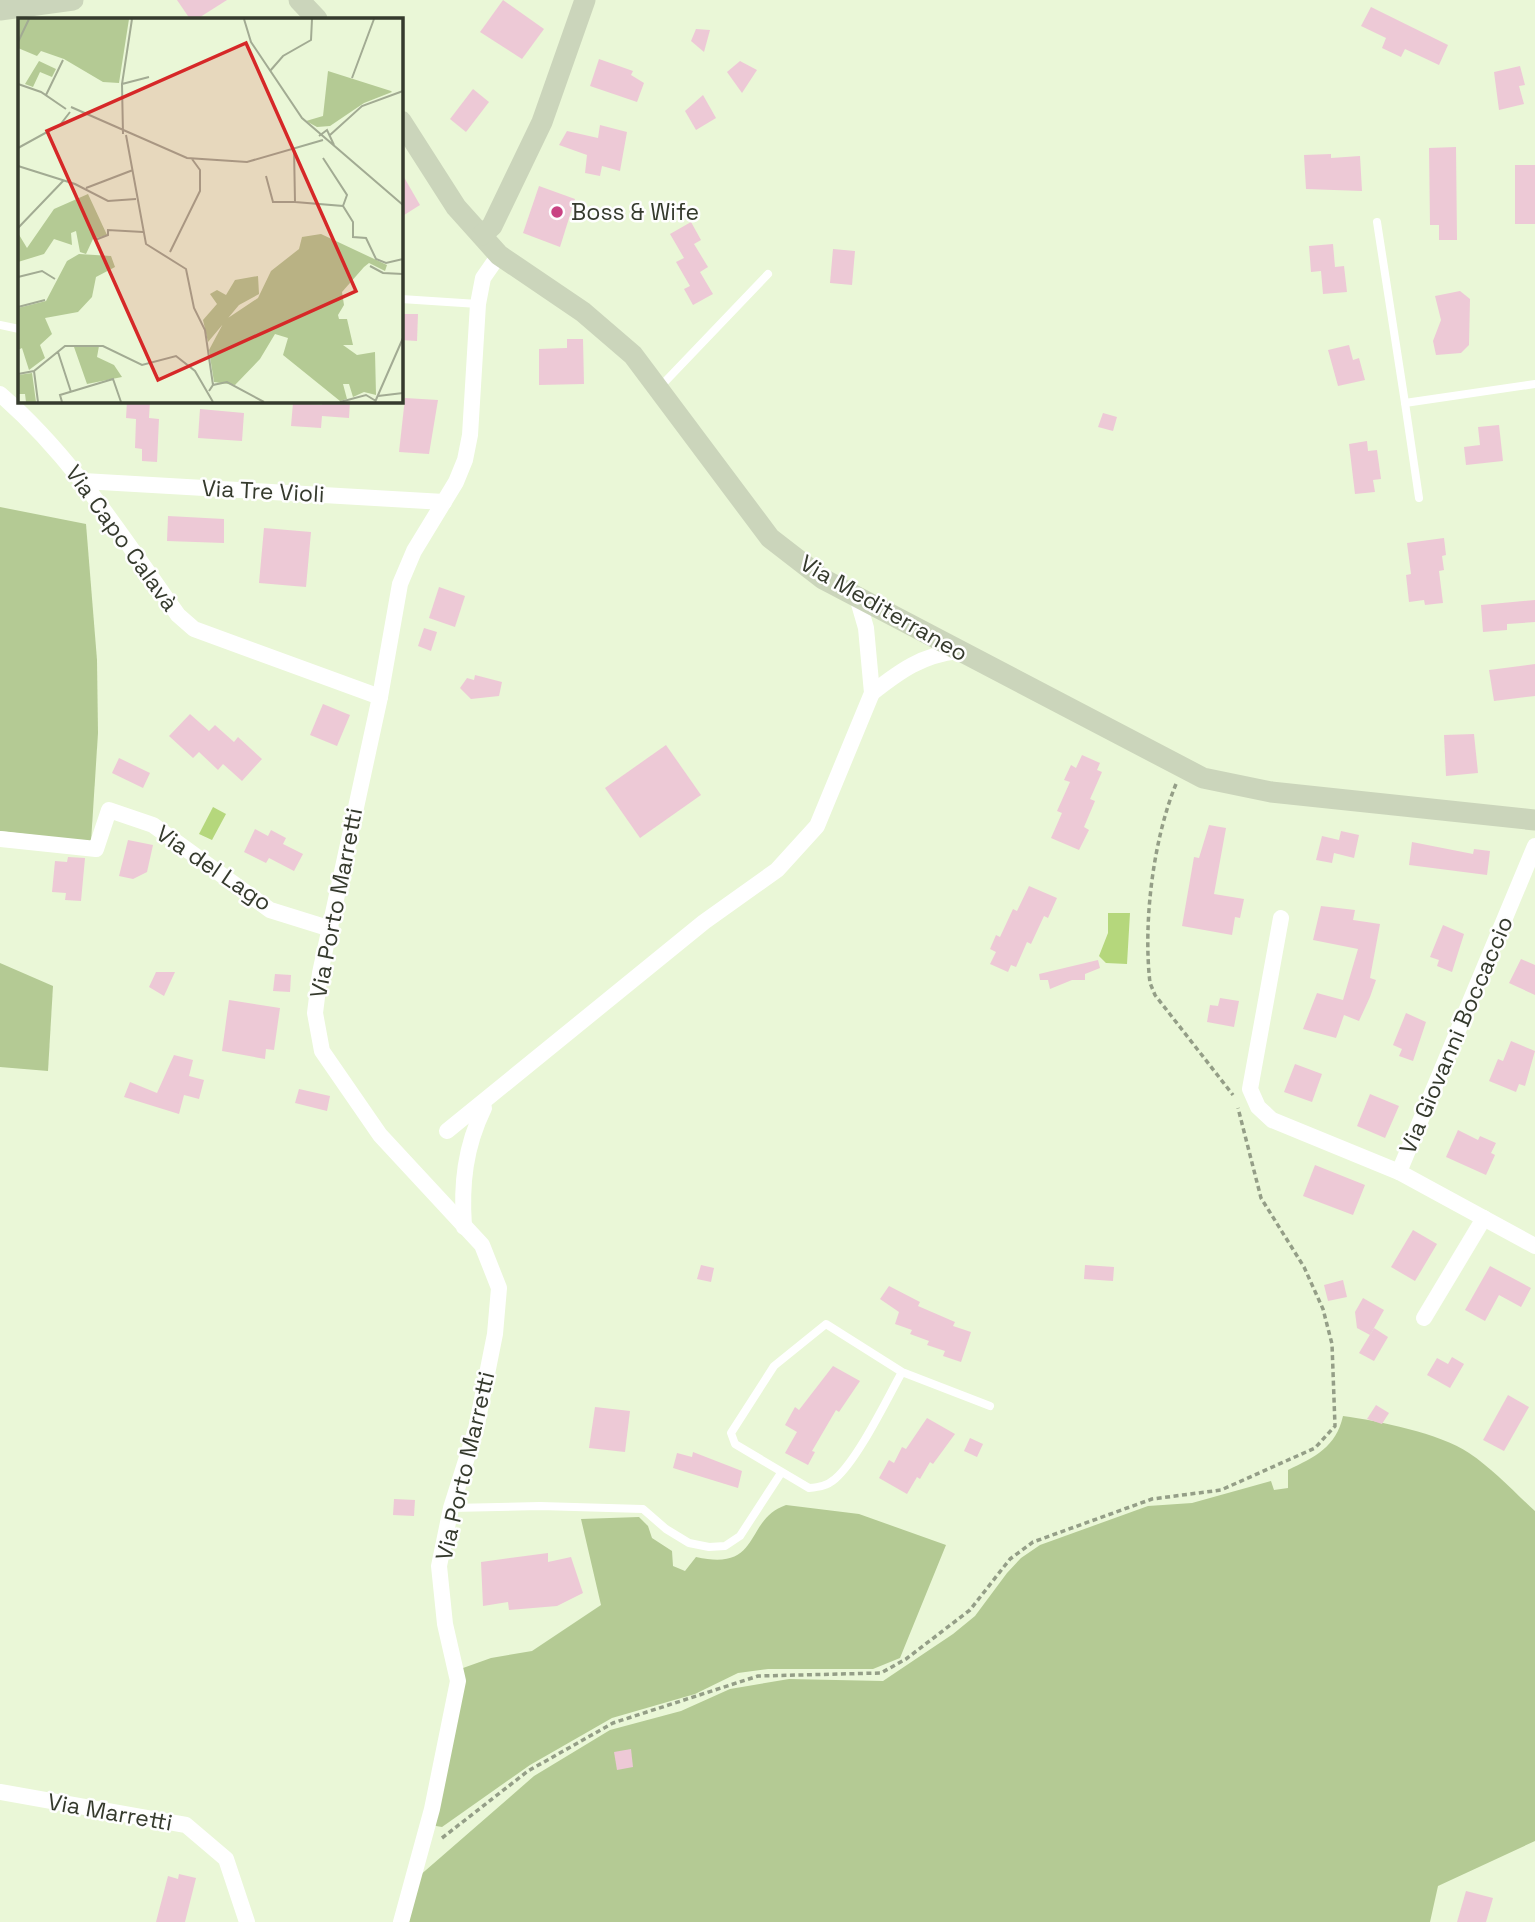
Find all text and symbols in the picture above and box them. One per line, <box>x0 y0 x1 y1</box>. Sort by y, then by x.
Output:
inset map <box>18 18 402 402</box>
place label: Boss & Wife <box>571 197 699 227</box>
marker: Boss & Wife <box>549 204 565 220</box>
street label: Via Capo Calavà <box>59 459 185 617</box>
street label: Via Tre Violi <box>201 473 325 509</box>
street label: Via Mediterraneo <box>795 548 973 668</box>
street label: Via Porto Marretti <box>303 805 369 1001</box>
street label: Via del Lago <box>150 818 278 918</box>
street label: Via Giovanni Boccaccio <box>1392 911 1520 1159</box>
street label: Via Porto Marretti <box>429 1369 501 1563</box>
street label: Via Marretti <box>45 1786 175 1838</box>

